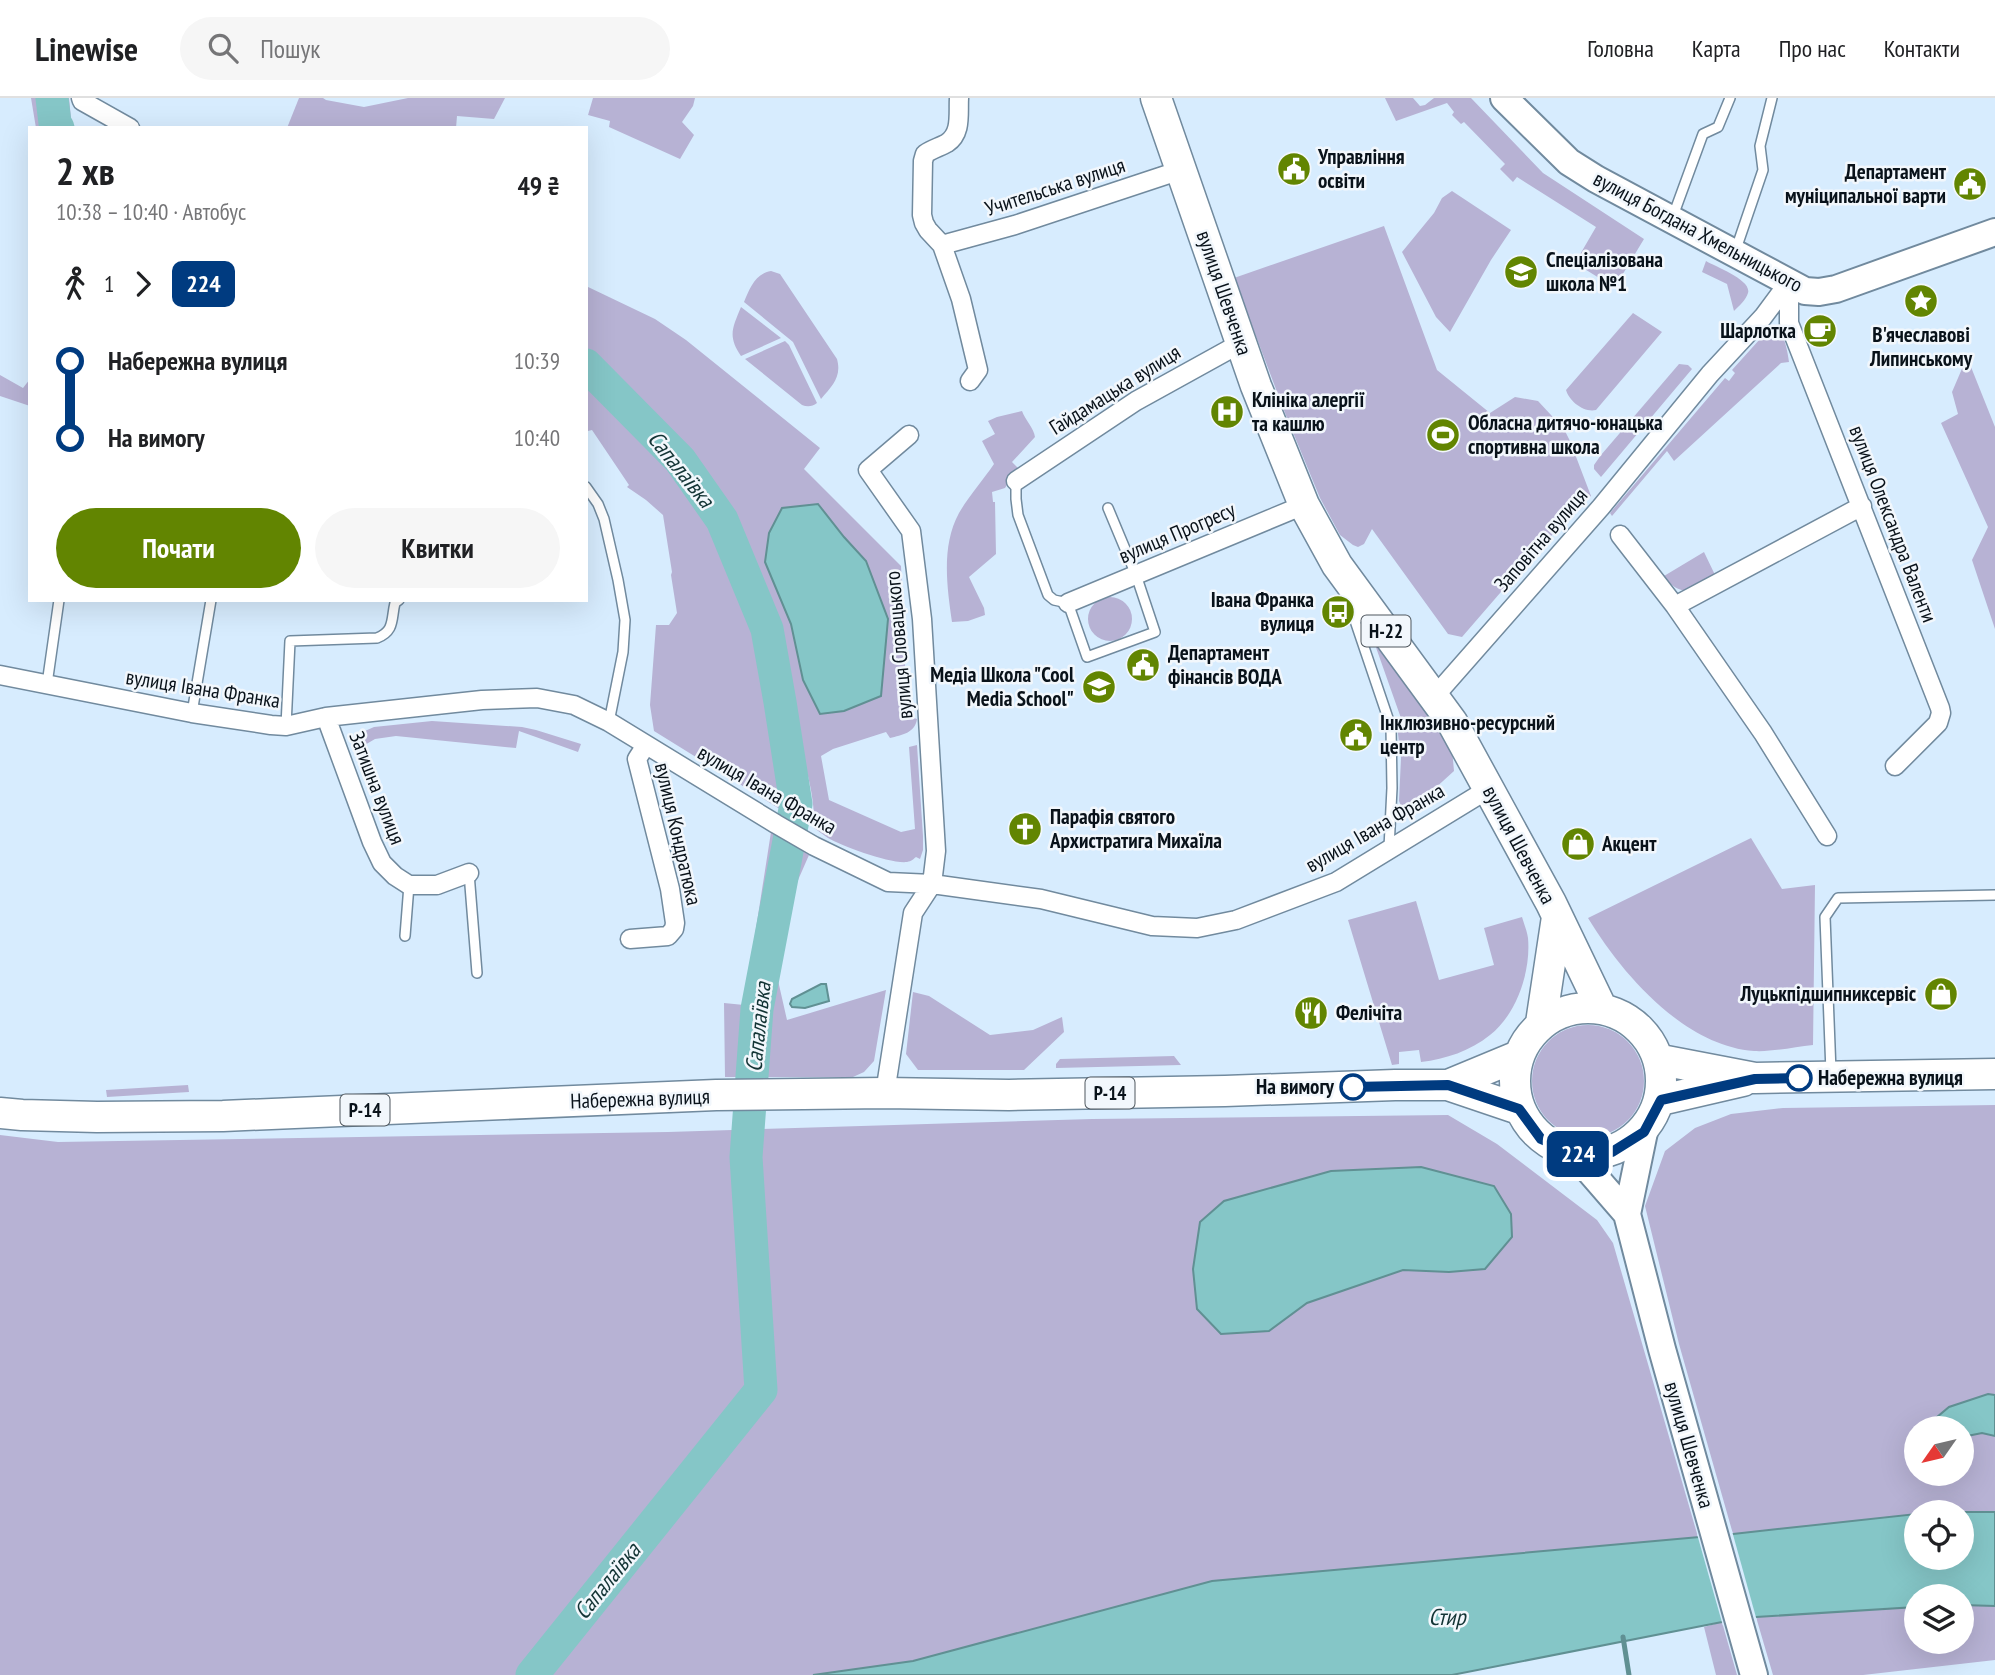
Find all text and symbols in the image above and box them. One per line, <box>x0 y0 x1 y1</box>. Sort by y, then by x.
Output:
search box <box>180 17 670 80</box>
text: Linewise <box>35 27 138 70</box>
icon: search <box>204 29 242 67</box>
text: Пошук <box>260 32 320 65</box>
text: Головна <box>1587 33 1654 64</box>
text: Карта <box>1692 33 1741 64</box>
text: Про нас <box>1779 33 1846 64</box>
text: Контакти <box>1884 33 1960 64</box>
place label: Управління освіти <box>1317 143 1405 194</box>
text: 2 хв <box>56 146 115 195</box>
public building icon: Управління освіти <box>1275 150 1313 188</box>
street label: Учительська вулиця <box>981 151 1128 222</box>
place label: Департамент муніципальної варти <box>1785 158 1947 209</box>
street label: вулиця Богдана Хмельницького <box>1589 165 1807 298</box>
public building icon: Департамент муніципальної варти <box>1951 165 1989 203</box>
text: 49 ₴ <box>517 169 560 202</box>
text: 10:38 – 10:40 · Автобус <box>56 197 246 226</box>
street label: вулиця Шевченка <box>1191 227 1258 359</box>
place label: Спеціалізована школа №1 <box>1546 246 1663 297</box>
school or university icon: Спеціалізована школа №1 <box>1502 253 1540 291</box>
icon: walk <box>56 265 94 303</box>
icon: forward <box>124 265 162 303</box>
text: 224 <box>186 268 221 299</box>
text: 1 <box>104 269 114 298</box>
place icon: В'ячеславові Липинському <box>1902 282 1940 320</box>
cafe icon: Шарлотка <box>1801 312 1839 350</box>
place label: Шарлотка <box>1720 317 1796 344</box>
place label: В'ячеславові Липинському <box>1869 321 1973 372</box>
street label: Гайдамацька вулиця <box>1044 338 1185 441</box>
text: Набережна вулиця <box>108 344 287 377</box>
text: 10:39 <box>514 346 560 375</box>
place label: Клініка алергії та кашлю <box>1252 386 1365 437</box>
hospital icon: Клініка алергії та кашлю <box>1208 393 1246 431</box>
place label: Обласна дитячо-юнацька спортивна школа <box>1468 409 1663 460</box>
sports icon: Обласна дитячо-юнацька спортивна школа <box>1424 416 1462 454</box>
text: На вимогу <box>108 421 205 454</box>
street label: вулиця Олександра Валенти <box>1843 422 1943 626</box>
text: 10:40 <box>514 423 560 452</box>
water label: Сапалаївка <box>642 425 722 514</box>
street label: Заповітна вулиця <box>1488 482 1593 597</box>
street label: вулиця Прогресу <box>1114 496 1239 569</box>
button: Почати <box>56 508 301 588</box>
button: Квитки <box>315 508 560 588</box>
street label: вулиця Словацького <box>879 570 918 720</box>
place label: Івана Франка вулиця <box>1211 586 1314 637</box>
bus stop icon: Івана Франка вулиця <box>1319 593 1357 631</box>
road number: Н-22 <box>1362 616 1410 646</box>
place label: Департамент фінансів ВОДА <box>1168 639 1282 690</box>
public building icon: Департамент фінансів ВОДА <box>1124 646 1162 684</box>
place label: Медіа Школа "Cool Media School" <box>930 661 1075 712</box>
street label: вулиця Івана Франка <box>124 663 282 714</box>
school or university icon: Медіа Школа "Cool Media School" <box>1080 668 1118 706</box>
place label: Інклюзивно-ресурсний центр <box>1380 709 1555 760</box>
public building icon: Інклюзивно-ресурсний центр <box>1337 716 1375 754</box>
street label: Затишна вулиця <box>344 727 411 848</box>
street label: вулиця Івана Франка <box>693 739 842 840</box>
street label: вулиця Кондратюка <box>649 760 708 908</box>
street label: вулиця Івана Франка <box>1300 777 1449 878</box>
street label: вулиця Шевченка <box>1477 781 1562 909</box>
place label: Парафія святого Архистратига Михаїла <box>1049 803 1222 854</box>
church icon: Парафія святого Архистратига Михаїла <box>1006 810 1044 848</box>
shop icon: Акцент <box>1559 825 1597 863</box>
place label: Акцент <box>1601 830 1657 857</box>
shop icon: Луцькпідшипниксервіс <box>1922 975 1960 1013</box>
water label: Сапалаївка <box>738 979 777 1073</box>
place label: Луцькпідшипниксервіс <box>1740 980 1917 1007</box>
restaurant icon: Фелічіта <box>1292 994 1330 1032</box>
place label: Фелічіта <box>1336 999 1403 1026</box>
place label: Набережна вулиця <box>1818 1064 1963 1091</box>
marker: Набережна вулиця <box>1786 1065 1812 1091</box>
place label: На вимогу <box>1256 1073 1335 1100</box>
marker: На вимогу <box>1340 1074 1366 1100</box>
road number: Р-14 <box>1086 1077 1134 1108</box>
street label: Набережна вулиця <box>570 1083 710 1114</box>
road number: Р-14 <box>340 1094 390 1126</box>
line badge: 224 <box>1538 1131 1618 1177</box>
text: 224 <box>1561 1138 1595 1169</box>
street label: вулиця Шевченка <box>1659 1379 1720 1511</box>
north arrow <box>1904 1416 1974 1486</box>
map controls <box>1904 1416 1974 1654</box>
button: locate <box>1904 1500 1974 1570</box>
water label: Сапалаївка <box>567 1535 647 1625</box>
button: layers <box>1904 1584 1974 1654</box>
water label: Стир <box>1429 1602 1467 1631</box>

